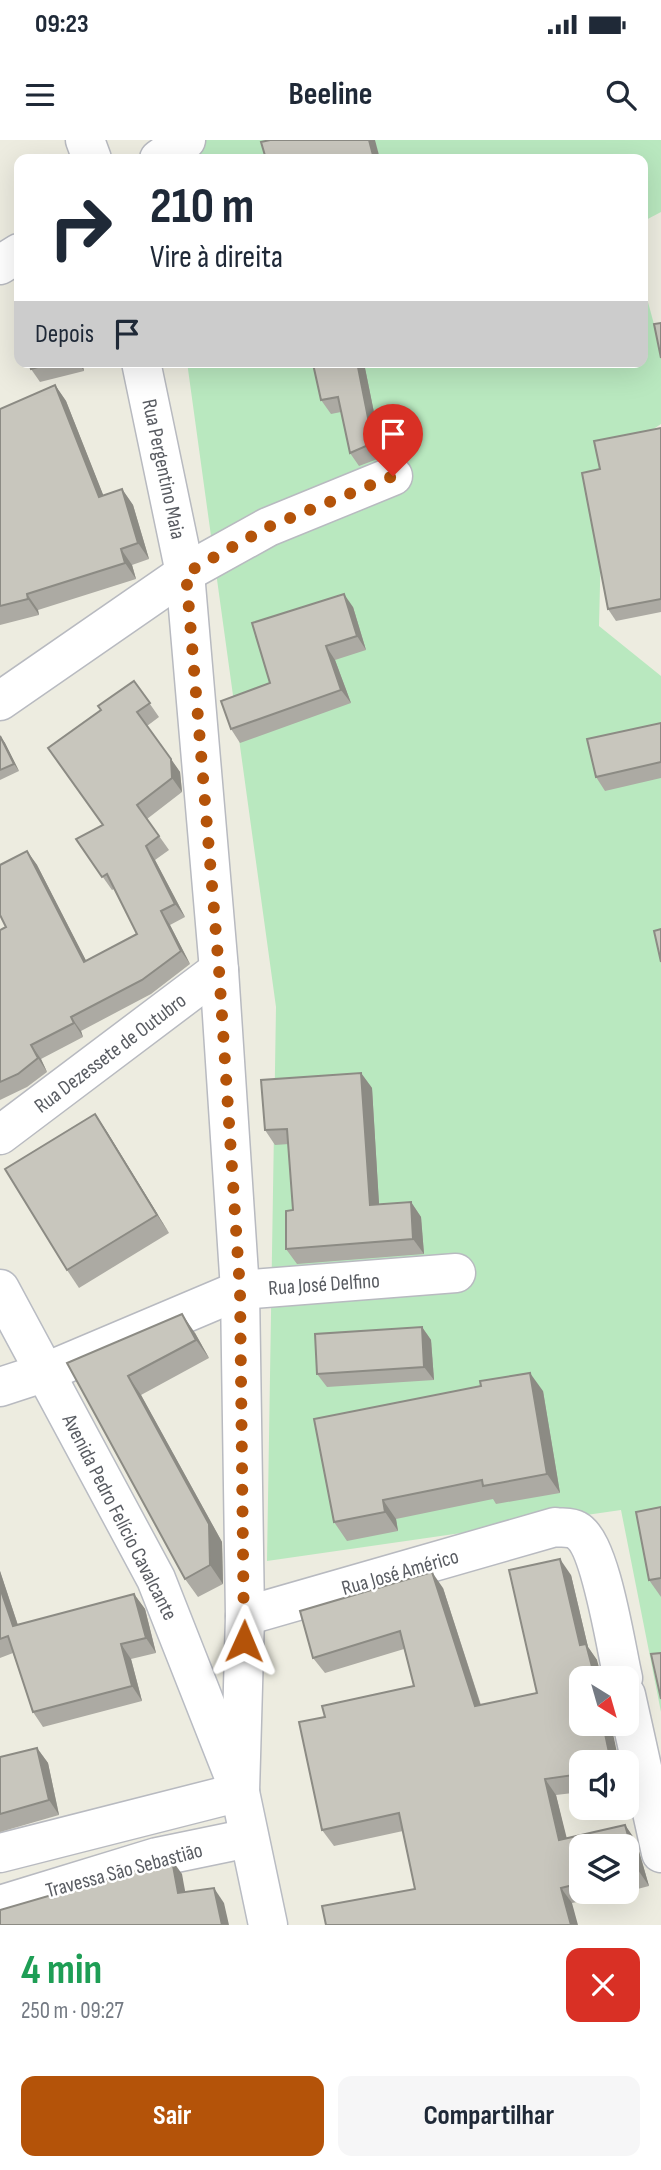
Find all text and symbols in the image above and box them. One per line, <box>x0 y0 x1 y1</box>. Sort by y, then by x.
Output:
text: 09:23 <box>35 9 89 40</box>
text: Beeline <box>289 75 372 114</box>
icon: menu <box>21 76 59 114</box>
icon: search <box>602 76 640 114</box>
text: 210 m <box>150 178 254 237</box>
icon: right <box>35 182 126 273</box>
text: Vire à direita <box>150 238 283 277</box>
icon: arrive <box>108 315 146 353</box>
text: Depois <box>35 319 94 350</box>
street label: Rua Pergentino Maia <box>136 397 191 541</box>
pin <box>363 404 423 476</box>
icon: arrive <box>374 415 412 453</box>
street label: Rua Dezessete de Outubro <box>29 988 191 1119</box>
street label: Rua José Delfino <box>267 1268 381 1301</box>
street label: Avenida Pedro Felício Cavalcante <box>56 1409 182 1624</box>
street label: Rua José Américo <box>339 1544 462 1601</box>
position arrow <box>207 1604 281 1678</box>
north arrow <box>569 1666 639 1736</box>
map controls <box>569 1666 639 1904</box>
button: sound <box>569 1750 639 1820</box>
button: layers <box>569 1834 639 1904</box>
street label: Travessa São Sebastião <box>43 1838 205 1903</box>
text: 4 min <box>21 1945 102 1996</box>
button: close <box>566 1948 640 2022</box>
text: 250 m · 09:27 <box>21 1997 124 2025</box>
button: Sair <box>21 2076 324 2156</box>
button: Compartilhar <box>338 2076 640 2156</box>

